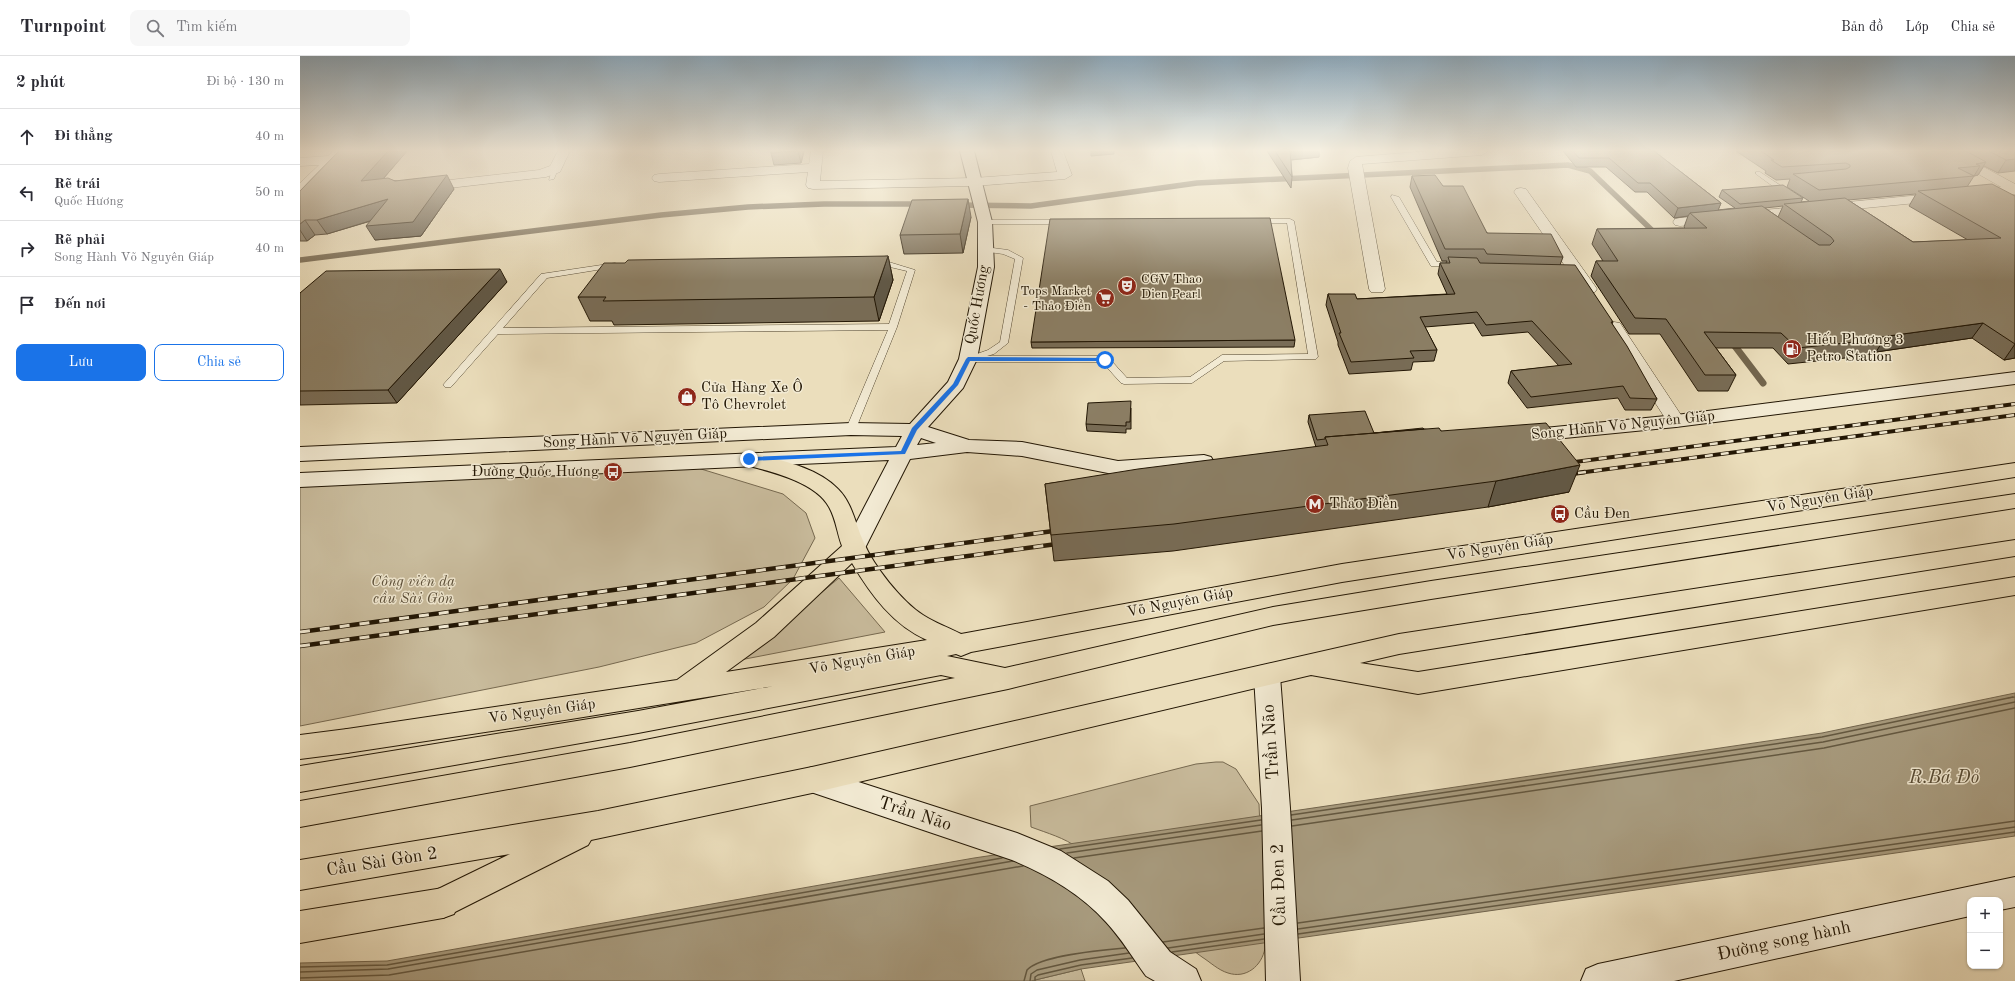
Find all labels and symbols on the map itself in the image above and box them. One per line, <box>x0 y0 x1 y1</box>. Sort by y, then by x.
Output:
street label: Quốc Hương <box>963 264 992 346</box>
place label: CGV Thao Dien Pearl <box>1141 273 1202 301</box>
theatre icon: CGV Thao Dien Pearl <box>1116 275 1138 297</box>
place label: Tops Market - Thảo Điền <box>1020 285 1091 313</box>
supermarket icon: Tops Market - Thảo Điền <box>1094 287 1116 309</box>
place label: Hiếu Phương 3 Petro Station <box>1806 332 1904 365</box>
fuel station icon: Hiếu Phương 3 Petro Station <box>1781 338 1803 360</box>
route start <box>1096 351 1114 369</box>
place label: Cửa Hàng Xe Ô Tô Chevrolet <box>701 378 803 413</box>
shop icon: Cửa Hàng Xe Ô Tô Chevrolet <box>676 386 698 408</box>
street label: Song Hành Võ Nguyên Giáp <box>1530 409 1716 443</box>
street label: Song Hành Võ Nguyên Giáp <box>542 427 728 451</box>
route end <box>740 450 758 468</box>
bus stop icon: Đường Quốc Hương <box>602 461 624 483</box>
place label: Đường Quốc Hương <box>471 464 599 480</box>
street label: Võ Nguyên Giáp <box>1766 484 1875 516</box>
metro station icon: Thảo Điền <box>1304 493 1326 515</box>
place label: Thảo Điền <box>1329 495 1398 512</box>
bus stop icon: Cầu Đen <box>1549 503 1571 525</box>
place label: Cầu Đen <box>1574 505 1630 522</box>
street label: Võ Nguyên Giáp <box>1446 532 1555 564</box>
park label: Công viên dạ cầu Sài Gòn <box>371 575 455 607</box>
street label: Võ Nguyên Giáp <box>1126 585 1235 621</box>
street label: Võ Nguyên Giáp <box>808 644 917 678</box>
street label: Võ Nguyên Giáp <box>488 697 597 727</box>
street label: Trần Não <box>1256 704 1283 781</box>
water label: R.Bá Đỏ <box>1908 769 1980 788</box>
street label: Trần Não <box>876 791 955 834</box>
street label: Cầu Sài Gòn 2 <box>324 841 439 880</box>
street label: Cầu Đen 2 <box>1266 843 1289 927</box>
street label: Đường song hành <box>1715 918 1853 964</box>

